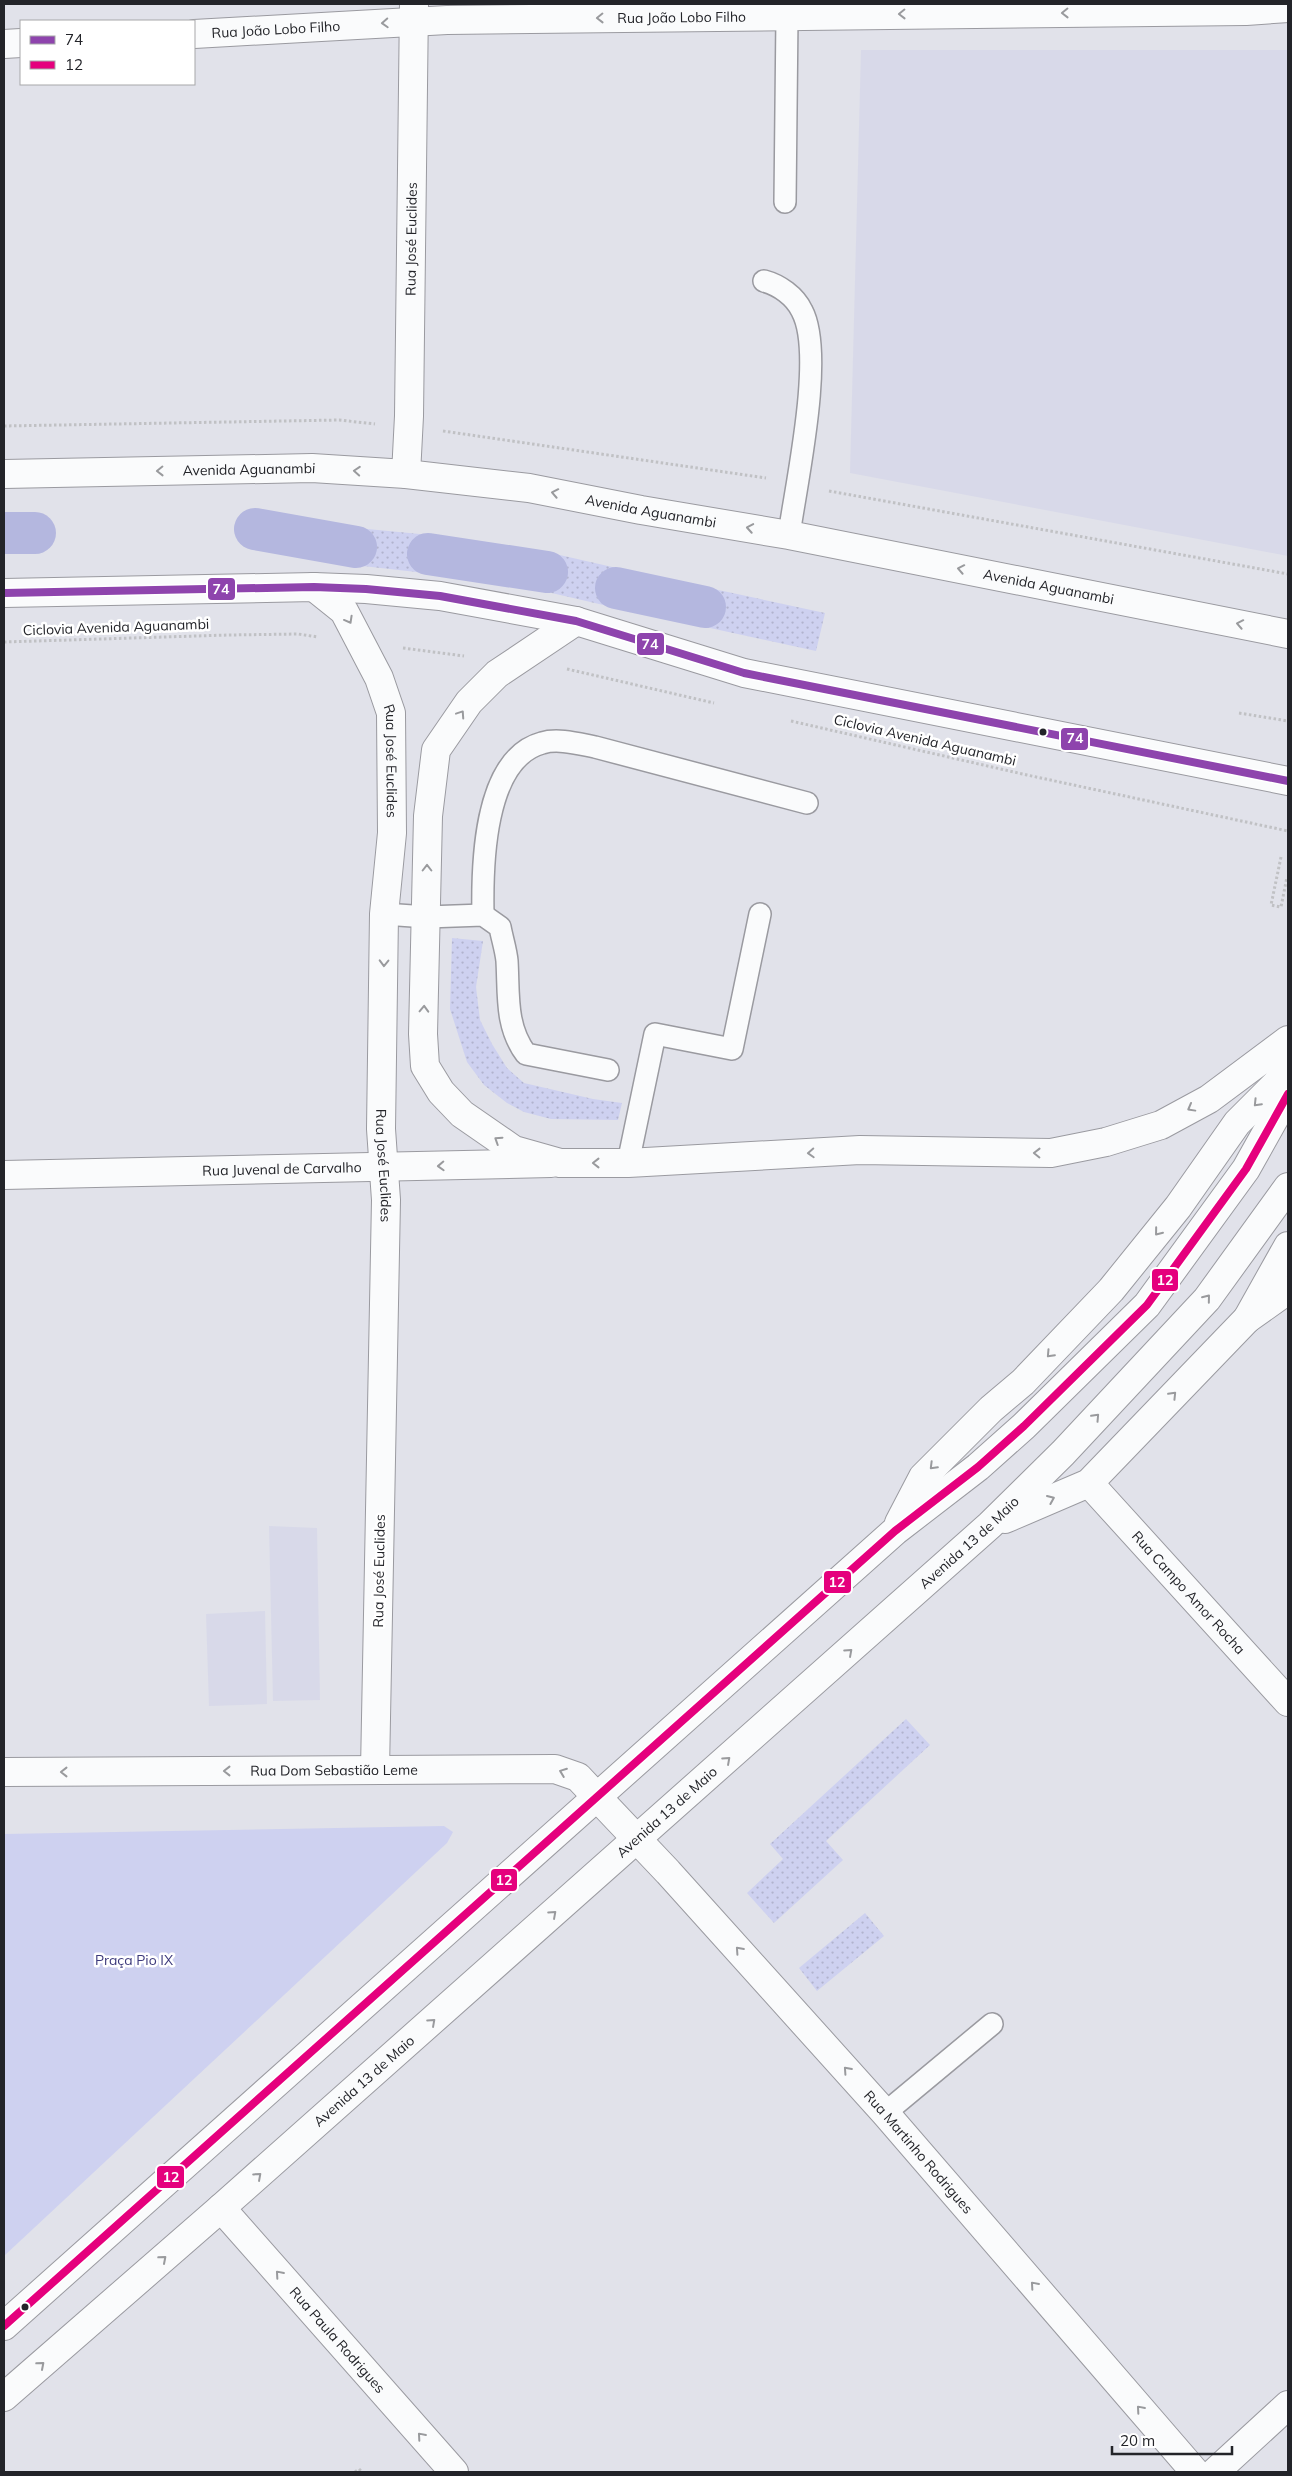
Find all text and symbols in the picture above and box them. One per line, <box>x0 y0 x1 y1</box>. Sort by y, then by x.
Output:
street label: Rua João Lobo Filho <box>617 8 746 27</box>
one-way arrow <box>1060 8 1068 18</box>
one-way arrow <box>898 9 906 20</box>
one-way arrow <box>595 13 603 23</box>
street label: Rua João Lobo Filho <box>211 17 341 42</box>
one-way arrow <box>380 17 388 28</box>
legend <box>20 20 195 85</box>
text: 74 <box>65 30 83 49</box>
text: 12 <box>65 55 83 74</box>
street label: Rua José Euclides <box>401 182 421 296</box>
street label: Avenida Aguanambi <box>182 459 316 480</box>
one-way arrow <box>353 465 361 476</box>
one-way arrow <box>156 466 164 476</box>
one-way arrow <box>551 488 560 499</box>
street label: Avenida Aguanambi <box>584 490 718 532</box>
one-way arrow <box>745 524 754 534</box>
one-way arrow <box>956 564 965 575</box>
street label: Avenida Aguanambi <box>982 565 1116 608</box>
line badge: 74 <box>207 577 236 601</box>
text: 74 <box>213 580 230 598</box>
street label: Ciclovia Avenida Aguanambi <box>22 615 210 639</box>
one-way arrow <box>343 615 353 624</box>
one-way arrow <box>1236 619 1245 630</box>
line badge: 74 <box>636 632 665 656</box>
text: 74 <box>642 635 659 653</box>
street label: Rua José Euclides <box>380 702 401 818</box>
one-way arrow <box>455 710 464 720</box>
street label: Ciclovia Avenida Aguanambi <box>832 710 1018 770</box>
unlabelled marker <box>1038 727 1048 737</box>
line badge: 74 <box>1060 727 1089 751</box>
text: 74 <box>1067 729 1084 747</box>
one-way arrow <box>422 864 432 872</box>
one-way arrow <box>378 959 389 967</box>
one-way arrow <box>419 1005 429 1013</box>
one-way arrow <box>1254 1098 1263 1107</box>
one-way arrow <box>1188 1102 1197 1112</box>
street label: Rua José Euclides <box>372 1109 395 1222</box>
one-way arrow <box>495 1137 504 1146</box>
one-way arrow <box>807 1147 815 1158</box>
one-way arrow <box>1032 1147 1040 1158</box>
street label: Rua Juvenal de Carvalho <box>202 1158 362 1180</box>
one-way arrow <box>592 1158 600 1168</box>
one-way arrow <box>437 1161 445 1172</box>
one-way arrow <box>1155 1226 1163 1235</box>
line badge: 12 <box>1151 1268 1179 1292</box>
text: 12 <box>1157 1271 1173 1289</box>
one-way arrow <box>1201 1295 1210 1304</box>
one-way arrow <box>1047 1348 1056 1357</box>
one-way arrow <box>1167 1392 1176 1401</box>
one-way arrow <box>1090 1414 1099 1423</box>
one-way arrow <box>930 1461 939 1470</box>
street label: Avenida 13 de Maio <box>915 1493 1023 1593</box>
one-way arrow <box>1046 1495 1055 1506</box>
street label: Rua José Euclides <box>369 1514 389 1628</box>
street label: Rua Campo Amor Rocha <box>1128 1527 1249 1658</box>
line badge: 12 <box>823 1570 852 1594</box>
text: 12 <box>829 1573 845 1591</box>
one-way arrow <box>843 1648 852 1657</box>
one-way arrow <box>722 1757 731 1766</box>
street label: Rua Dom Sebastião Leme <box>250 1761 418 1780</box>
street label: Avenida 13 de Maio <box>613 1763 721 1862</box>
one-way arrow <box>222 1765 230 1776</box>
one-way arrow <box>60 1767 68 1777</box>
one-way arrow <box>560 1768 568 1778</box>
line badge: 12 <box>490 1868 518 1892</box>
text: 12 <box>496 1871 512 1889</box>
one-way arrow <box>548 1911 557 1920</box>
one-way arrow <box>735 1946 744 1955</box>
park label: Praça Pio IX <box>95 1951 173 1969</box>
one-way arrow <box>426 2019 435 2028</box>
street label: Avenida 13 de Maio <box>310 2032 418 2131</box>
one-way arrow <box>844 2067 853 2076</box>
street label: Rua Martinho Rodrigues <box>860 2087 977 2218</box>
line badge: 12 <box>156 2165 185 2189</box>
text: 12 <box>163 2168 179 2186</box>
one-way arrow <box>252 2173 261 2182</box>
one-way arrow <box>158 2256 167 2265</box>
one-way arrow <box>276 2271 285 2280</box>
one-way arrow <box>1031 2282 1040 2291</box>
street label: Rua Paula Rodrigues <box>286 2283 389 2397</box>
unlabelled marker <box>20 2302 30 2312</box>
one-way arrow <box>35 2362 44 2371</box>
one-way arrow <box>1137 2405 1146 2414</box>
scale bar <box>1112 2424 1232 2456</box>
text: 20 m <box>1120 2431 1155 2450</box>
one-way arrow <box>418 2432 427 2441</box>

